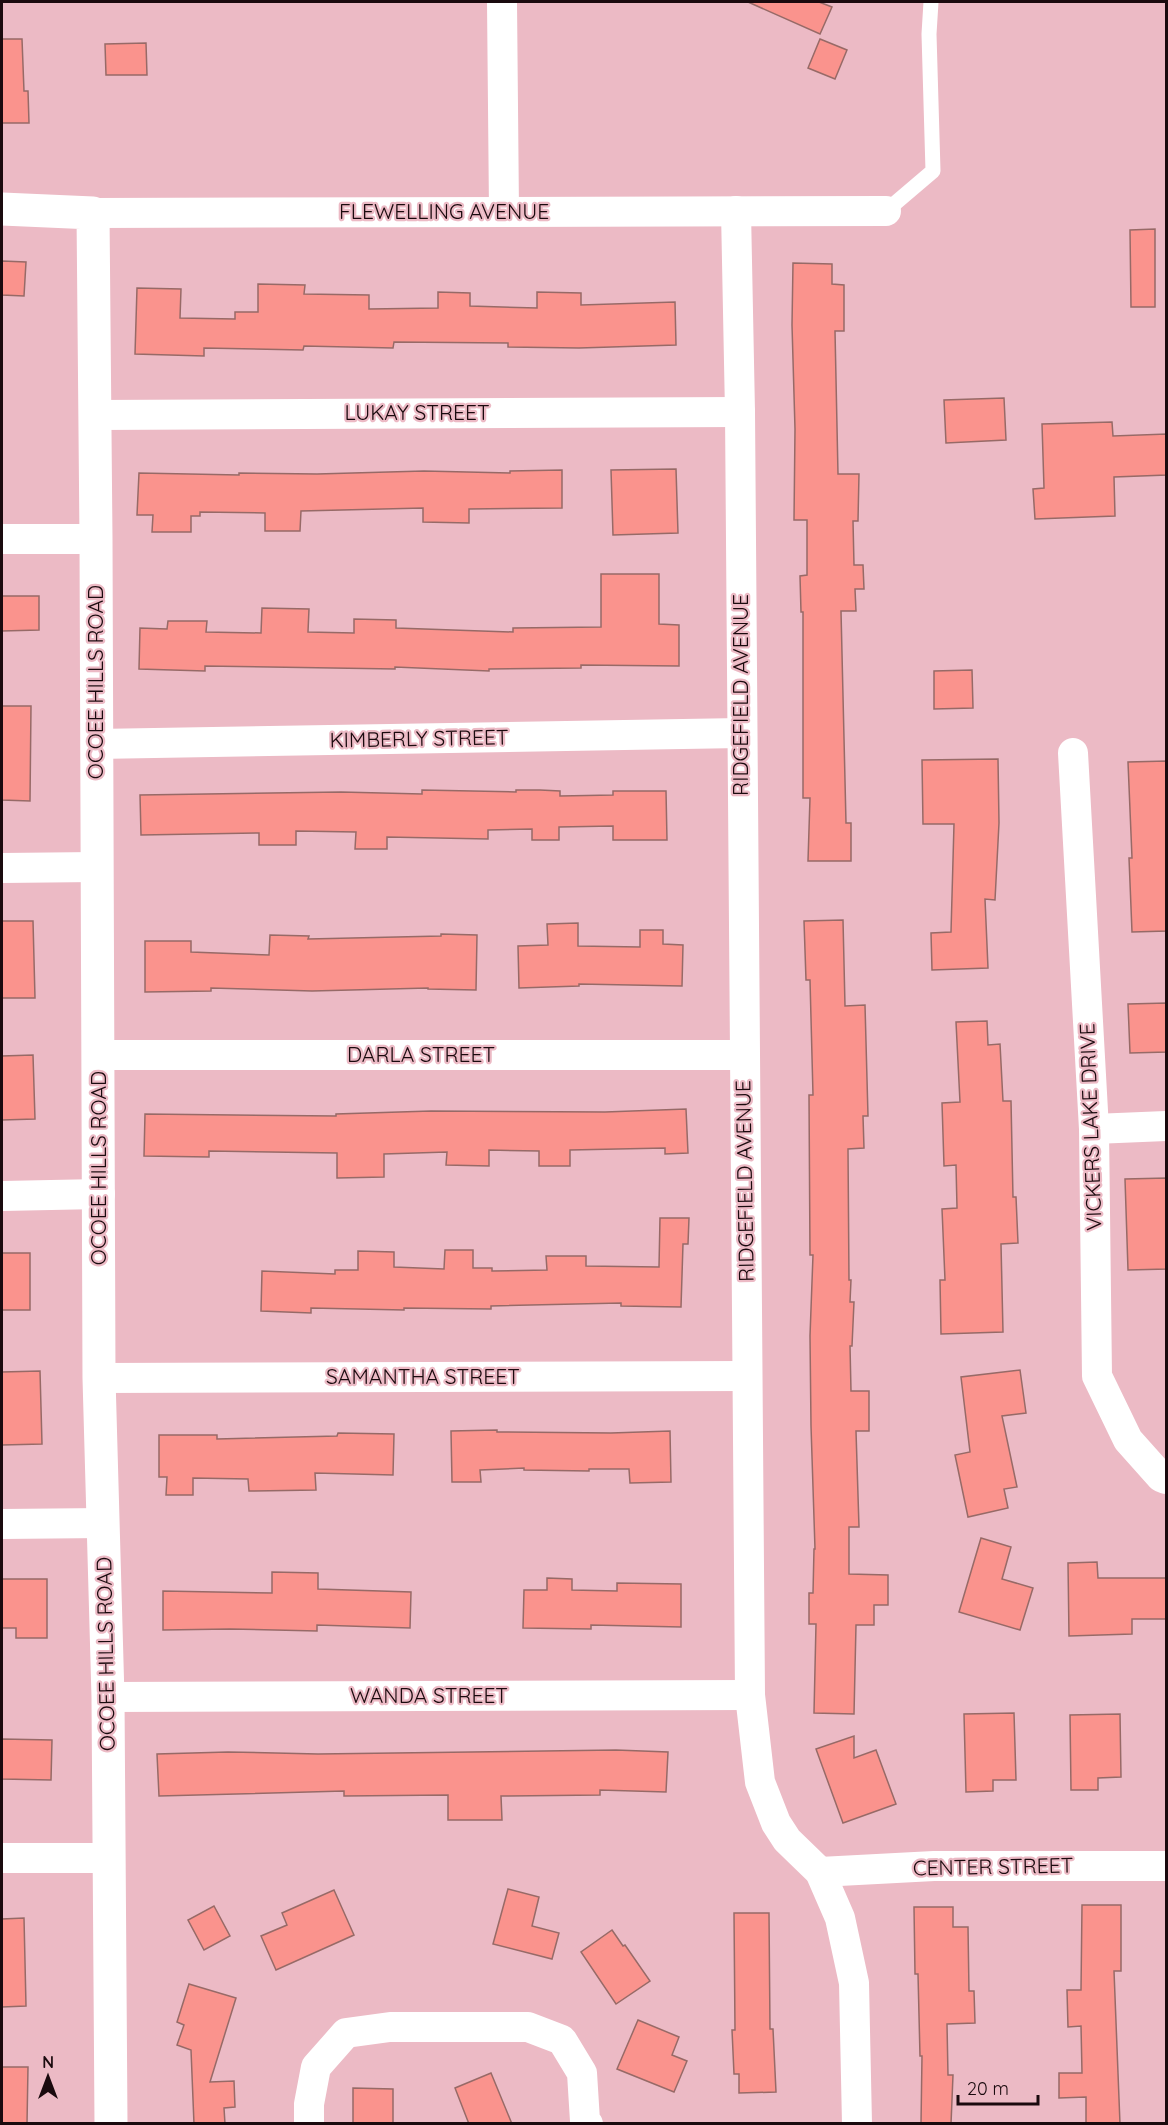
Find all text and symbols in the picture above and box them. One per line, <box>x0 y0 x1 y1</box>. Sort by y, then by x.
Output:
street label: FLEWELLING AVENUE <box>339 198 549 224</box>
street label: LUKAY STREET <box>344 399 490 425</box>
street label: OCOEE HILLS ROAD <box>82 585 108 779</box>
street label: RIDGEFIELD AVENUE <box>727 594 753 796</box>
street label: KIMBERLY STREET <box>329 723 509 753</box>
street label: VICKERS LAKE DRIVE <box>1073 1023 1107 1231</box>
street label: DARLA STREET <box>347 1041 495 1067</box>
street label: OCOEE HILLS ROAD <box>85 1071 111 1265</box>
street label: RIDGEFIELD AVENUE <box>729 1080 759 1282</box>
street label: SAMANTHA STREET <box>326 1363 520 1389</box>
street label: OCOEE HILLS ROAD <box>90 1557 120 1751</box>
street label: WANDA STREET <box>350 1682 508 1708</box>
street label: CENTER STREET <box>913 1852 1073 1880</box>
north arrow <box>18 2047 78 2107</box>
text: N <box>42 2052 54 2072</box>
scale bar <box>958 2068 1038 2106</box>
text: 20 m <box>967 2077 1009 2100</box>

